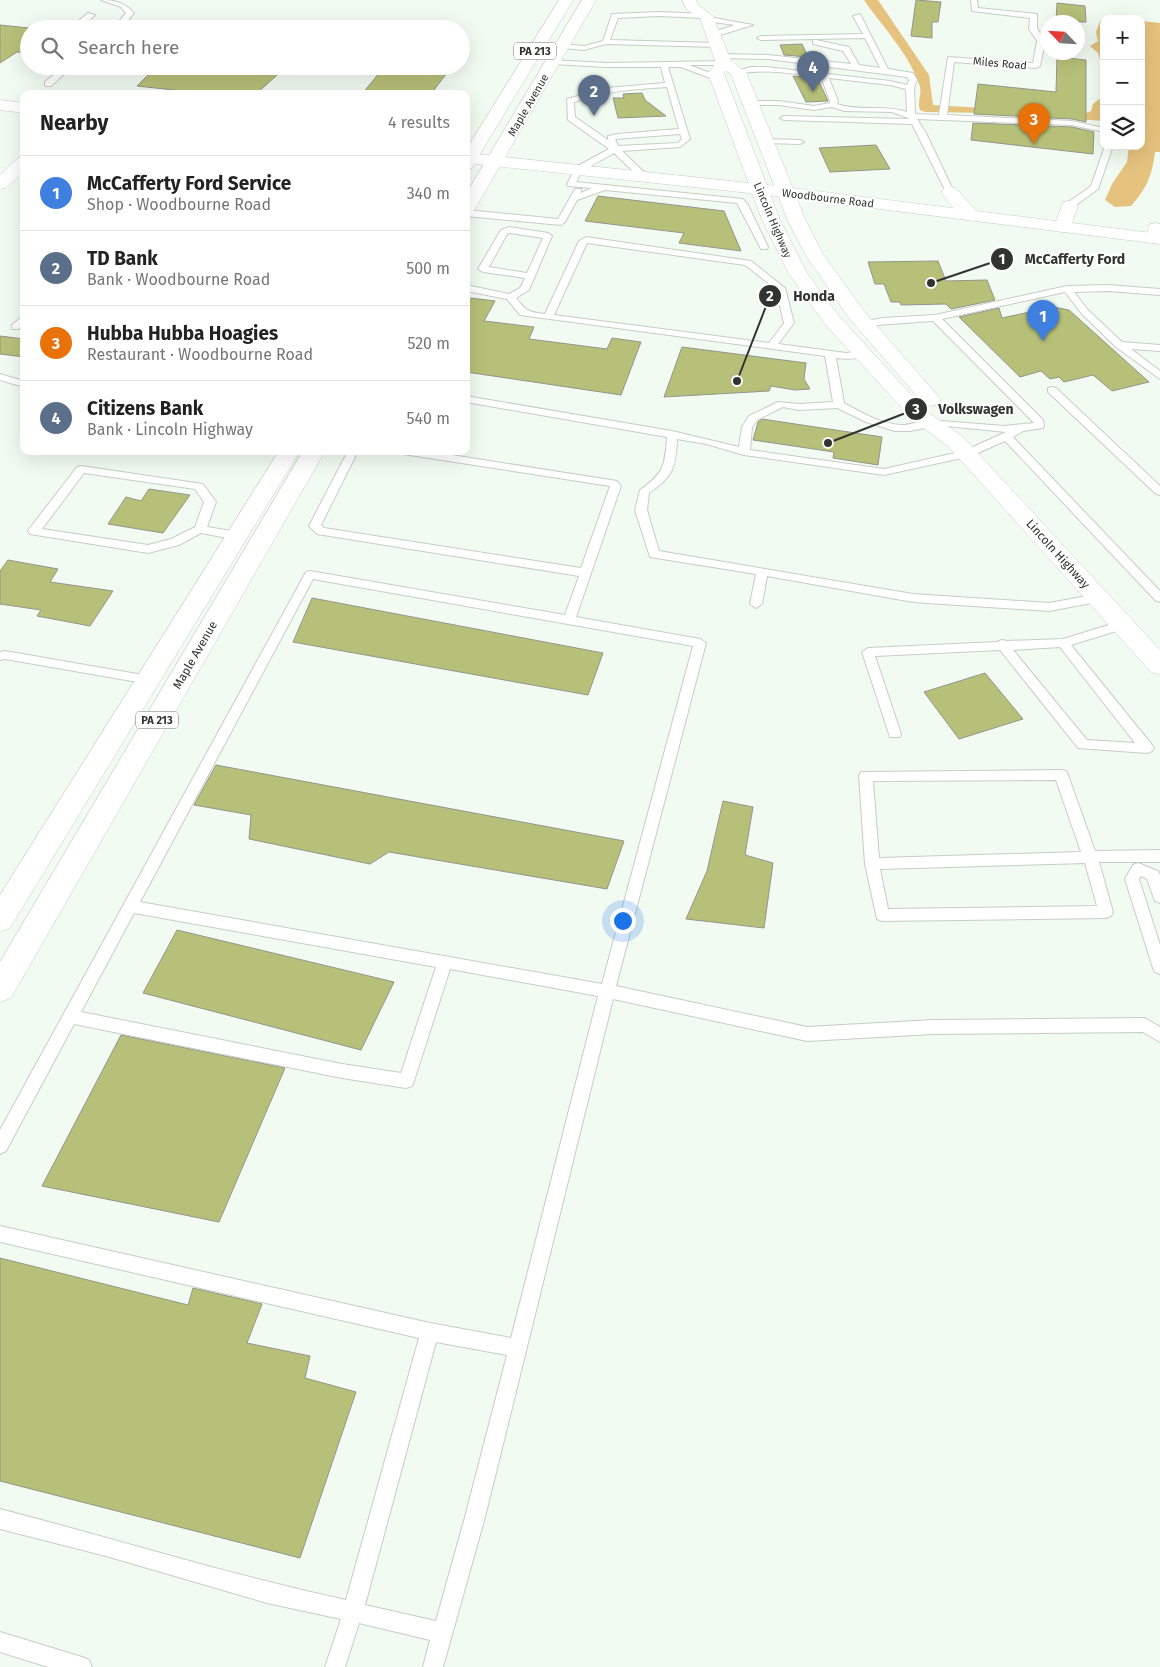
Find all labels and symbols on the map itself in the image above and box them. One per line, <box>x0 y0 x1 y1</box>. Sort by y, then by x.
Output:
north arrow <box>1040 15 1085 60</box>
road number: PA 213 <box>514 42 556 59</box>
pin: 4 <box>797 51 829 92</box>
street label: Miles Road <box>972 55 1028 72</box>
street label: Maple Avenue <box>505 72 551 139</box>
pin: 2 <box>578 75 610 116</box>
pin: 3 <box>1018 103 1050 144</box>
street label: Lincoln Highway <box>751 180 795 260</box>
street label: Woodbourne Road <box>781 186 875 211</box>
callout: McCafferty Ford <box>989 245 1135 274</box>
text: 1 <box>999 250 1005 268</box>
text: McCafferty Ford <box>1025 251 1125 268</box>
callout: Honda <box>758 281 844 310</box>
text: 2 <box>766 287 774 305</box>
text: Honda <box>793 288 835 305</box>
pin: 1 <box>1027 300 1059 341</box>
callout: Volkswagen <box>903 395 1023 424</box>
text: 3 <box>911 400 920 418</box>
text: Volkswagen <box>937 401 1014 418</box>
street label: Lincoln Highway <box>1023 517 1093 592</box>
street label: Maple Avenue <box>170 619 220 691</box>
road number: PA 213 <box>136 712 178 728</box>
your location <box>610 908 636 934</box>

